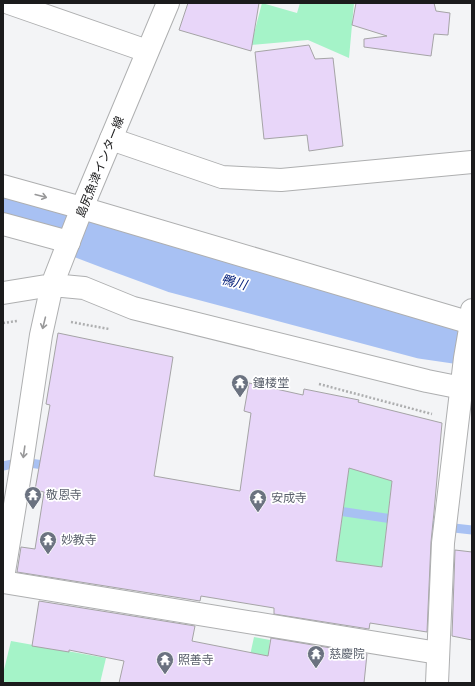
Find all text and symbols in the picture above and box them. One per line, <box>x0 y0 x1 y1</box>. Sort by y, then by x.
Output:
street label: 島尻魚津インター線 <box>73 114 127 220</box>
one-way arrow <box>34 193 47 201</box>
water label: 鴨川 <box>219 271 250 293</box>
one-way arrow <box>39 317 47 330</box>
temple icon: 鐘楼堂 <box>230 373 250 398</box>
place label: 鐘楼堂 <box>253 376 289 390</box>
one-way arrow <box>20 445 28 458</box>
temple icon: 敬恩寺 <box>23 485 43 510</box>
place label: 敬恩寺 <box>46 488 82 502</box>
temple icon: 安成寺 <box>248 488 268 513</box>
place label: 安成寺 <box>271 491 307 505</box>
temple icon: 妙教寺 <box>38 530 58 555</box>
place label: 妙教寺 <box>61 533 97 547</box>
temple icon: 慈慶院 <box>306 644 326 669</box>
place label: 慈慶院 <box>329 647 365 661</box>
temple icon: 照善寺 <box>155 650 175 675</box>
place label: 照善寺 <box>178 653 214 667</box>

